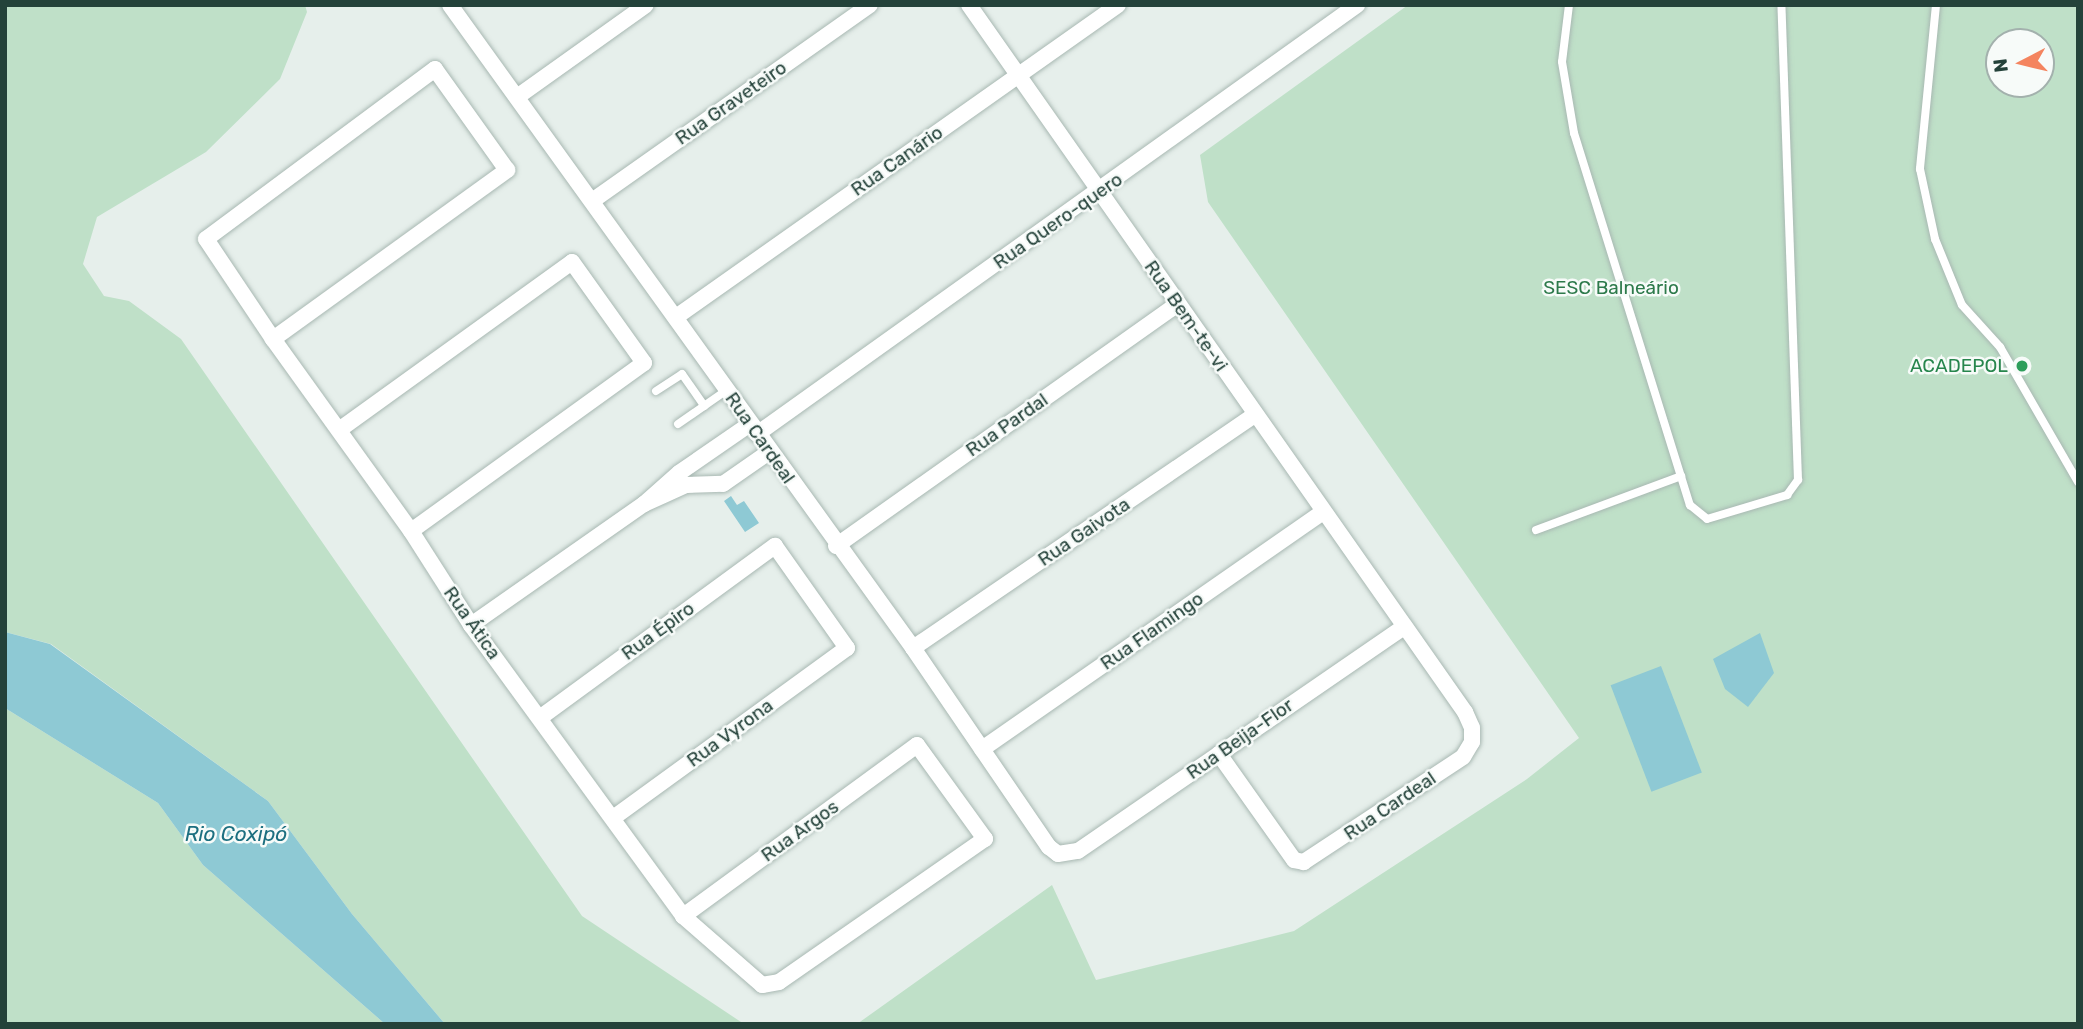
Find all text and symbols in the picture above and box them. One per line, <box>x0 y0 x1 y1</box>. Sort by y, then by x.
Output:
north arrow <box>1985 28 2055 98</box>
street label: Rua Graveteiro <box>671 56 791 150</box>
text: N <box>1988 57 2013 74</box>
street label: Rua Canário <box>847 121 947 201</box>
street label: Rua Quero-quero <box>989 168 1127 274</box>
street label: Rua Bem-te-vi <box>1139 256 1233 376</box>
park label: SESC Balneário <box>1543 277 1679 299</box>
place label: ACADEPOL <box>1910 355 2008 377</box>
marker: ACADEPOL <box>2014 358 2030 374</box>
street label: Rua Cardeal <box>720 388 800 488</box>
street label: Rua Pardal <box>962 388 1052 462</box>
street label: Rua Gaivota <box>1034 493 1134 571</box>
street label: Rua Ática <box>438 582 506 664</box>
street label: Rua Flamingo <box>1096 587 1208 675</box>
street label: Rua Épiro <box>617 597 699 665</box>
street label: Rua Vyrona <box>682 694 778 772</box>
street label: Rua Beija-Flor <box>1182 694 1298 784</box>
street label: Rua Cardeal <box>1340 767 1440 845</box>
street label: Rua Argos <box>757 795 843 867</box>
water label: Rio Coxipó <box>185 821 287 847</box>

